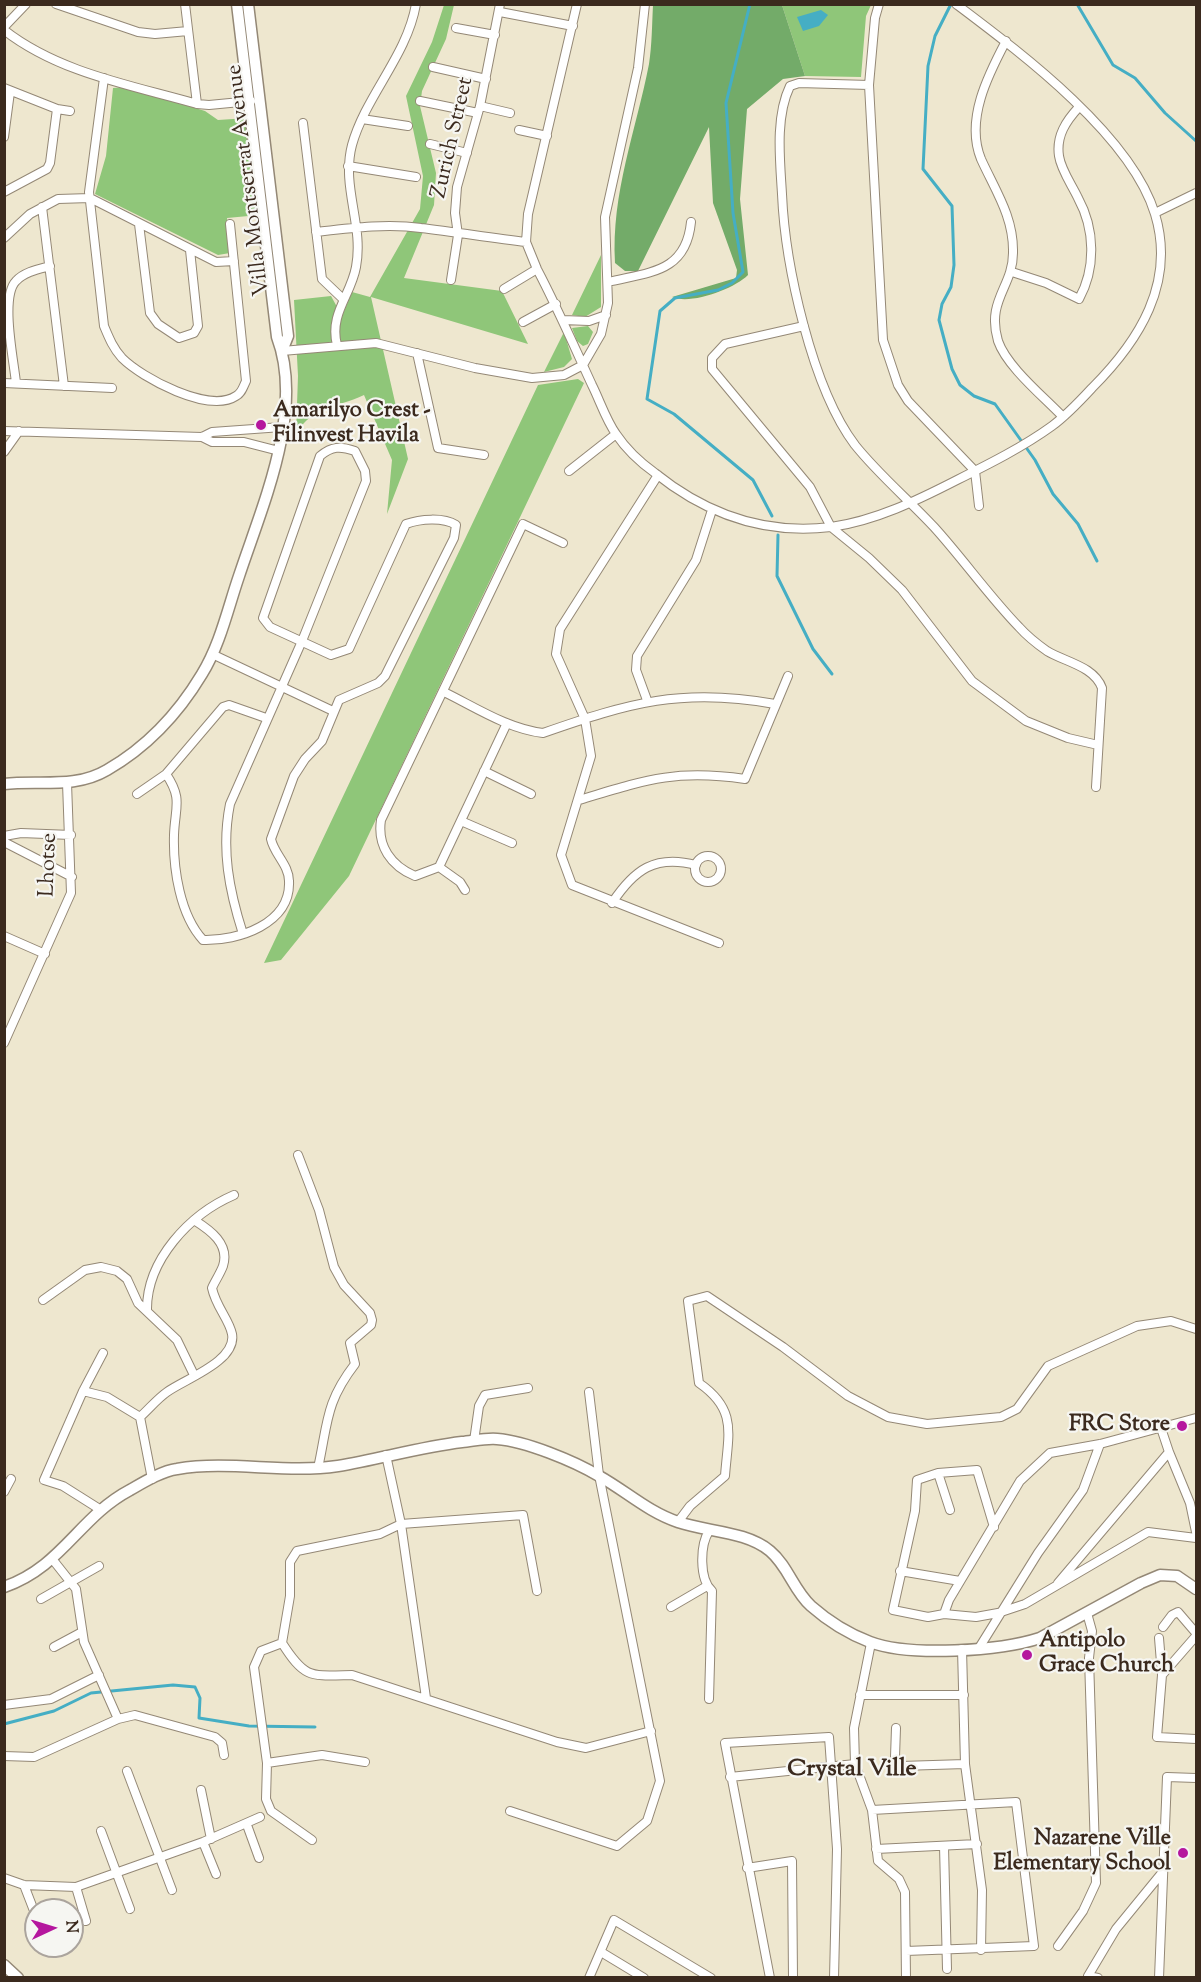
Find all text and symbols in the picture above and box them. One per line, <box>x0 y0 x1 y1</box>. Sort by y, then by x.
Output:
street label: Villa Montserrat Avenue <box>223 63 277 297</box>
street label: Zurich Street <box>427 75 481 201</box>
place label: Amarilyo Crest - Filinvest Havila <box>273 399 431 451</box>
marker: Amarilyo Crest - Filinvest Havila <box>254 418 268 432</box>
street label: Lhotse <box>36 832 64 898</box>
place label: FRC Store <box>1069 1413 1170 1439</box>
marker: FRC Store <box>1175 1419 1189 1433</box>
place label: Antipolo Grace Church <box>1039 1629 1174 1681</box>
marker: Antipolo Grace Church <box>1020 1648 1034 1662</box>
district label: Crystal Ville <box>787 1757 917 1785</box>
place label: Nazarene Ville Elementary School <box>994 1827 1171 1879</box>
marker: Nazarene Ville Elementary School <box>1176 1846 1190 1860</box>
north arrow <box>24 1898 84 1958</box>
text: N <box>59 1920 82 1934</box>

